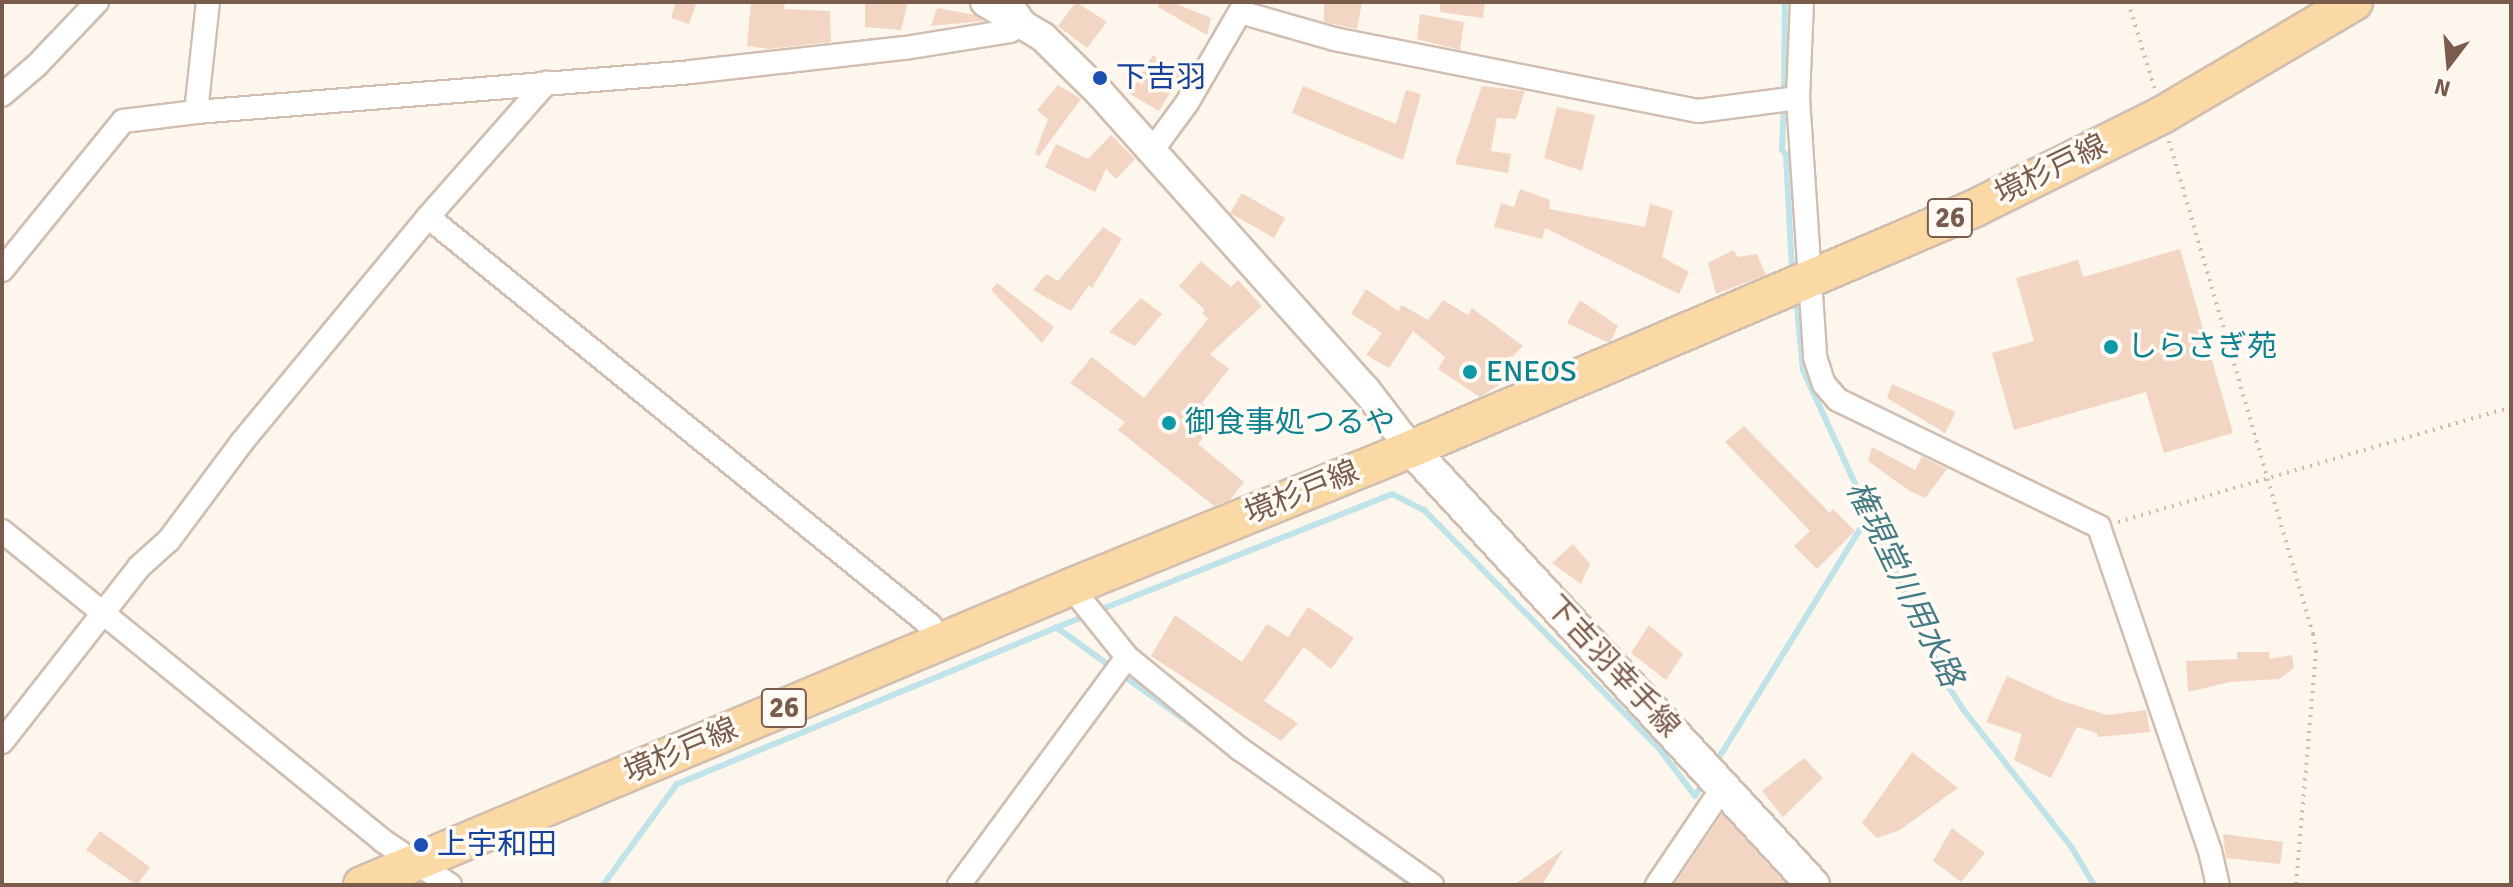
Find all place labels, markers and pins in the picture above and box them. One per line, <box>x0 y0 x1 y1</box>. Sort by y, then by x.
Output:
place label: 下吉羽 <box>1116 60 1206 96</box>
marker: 下吉羽 <box>1091 69 1109 87</box>
place label: しらさぎ苑 <box>2127 329 2277 365</box>
marker: しらさぎ苑 <box>2102 338 2120 356</box>
place label: ENEOS <box>1486 354 1577 390</box>
marker: ENEOS <box>1461 363 1479 381</box>
place label: 御食事処つるや <box>1185 405 1395 441</box>
marker: 御食事処つるや <box>1160 414 1178 432</box>
place label: 上宇和田 <box>437 827 557 863</box>
marker: 上宇和田 <box>412 836 430 854</box>

